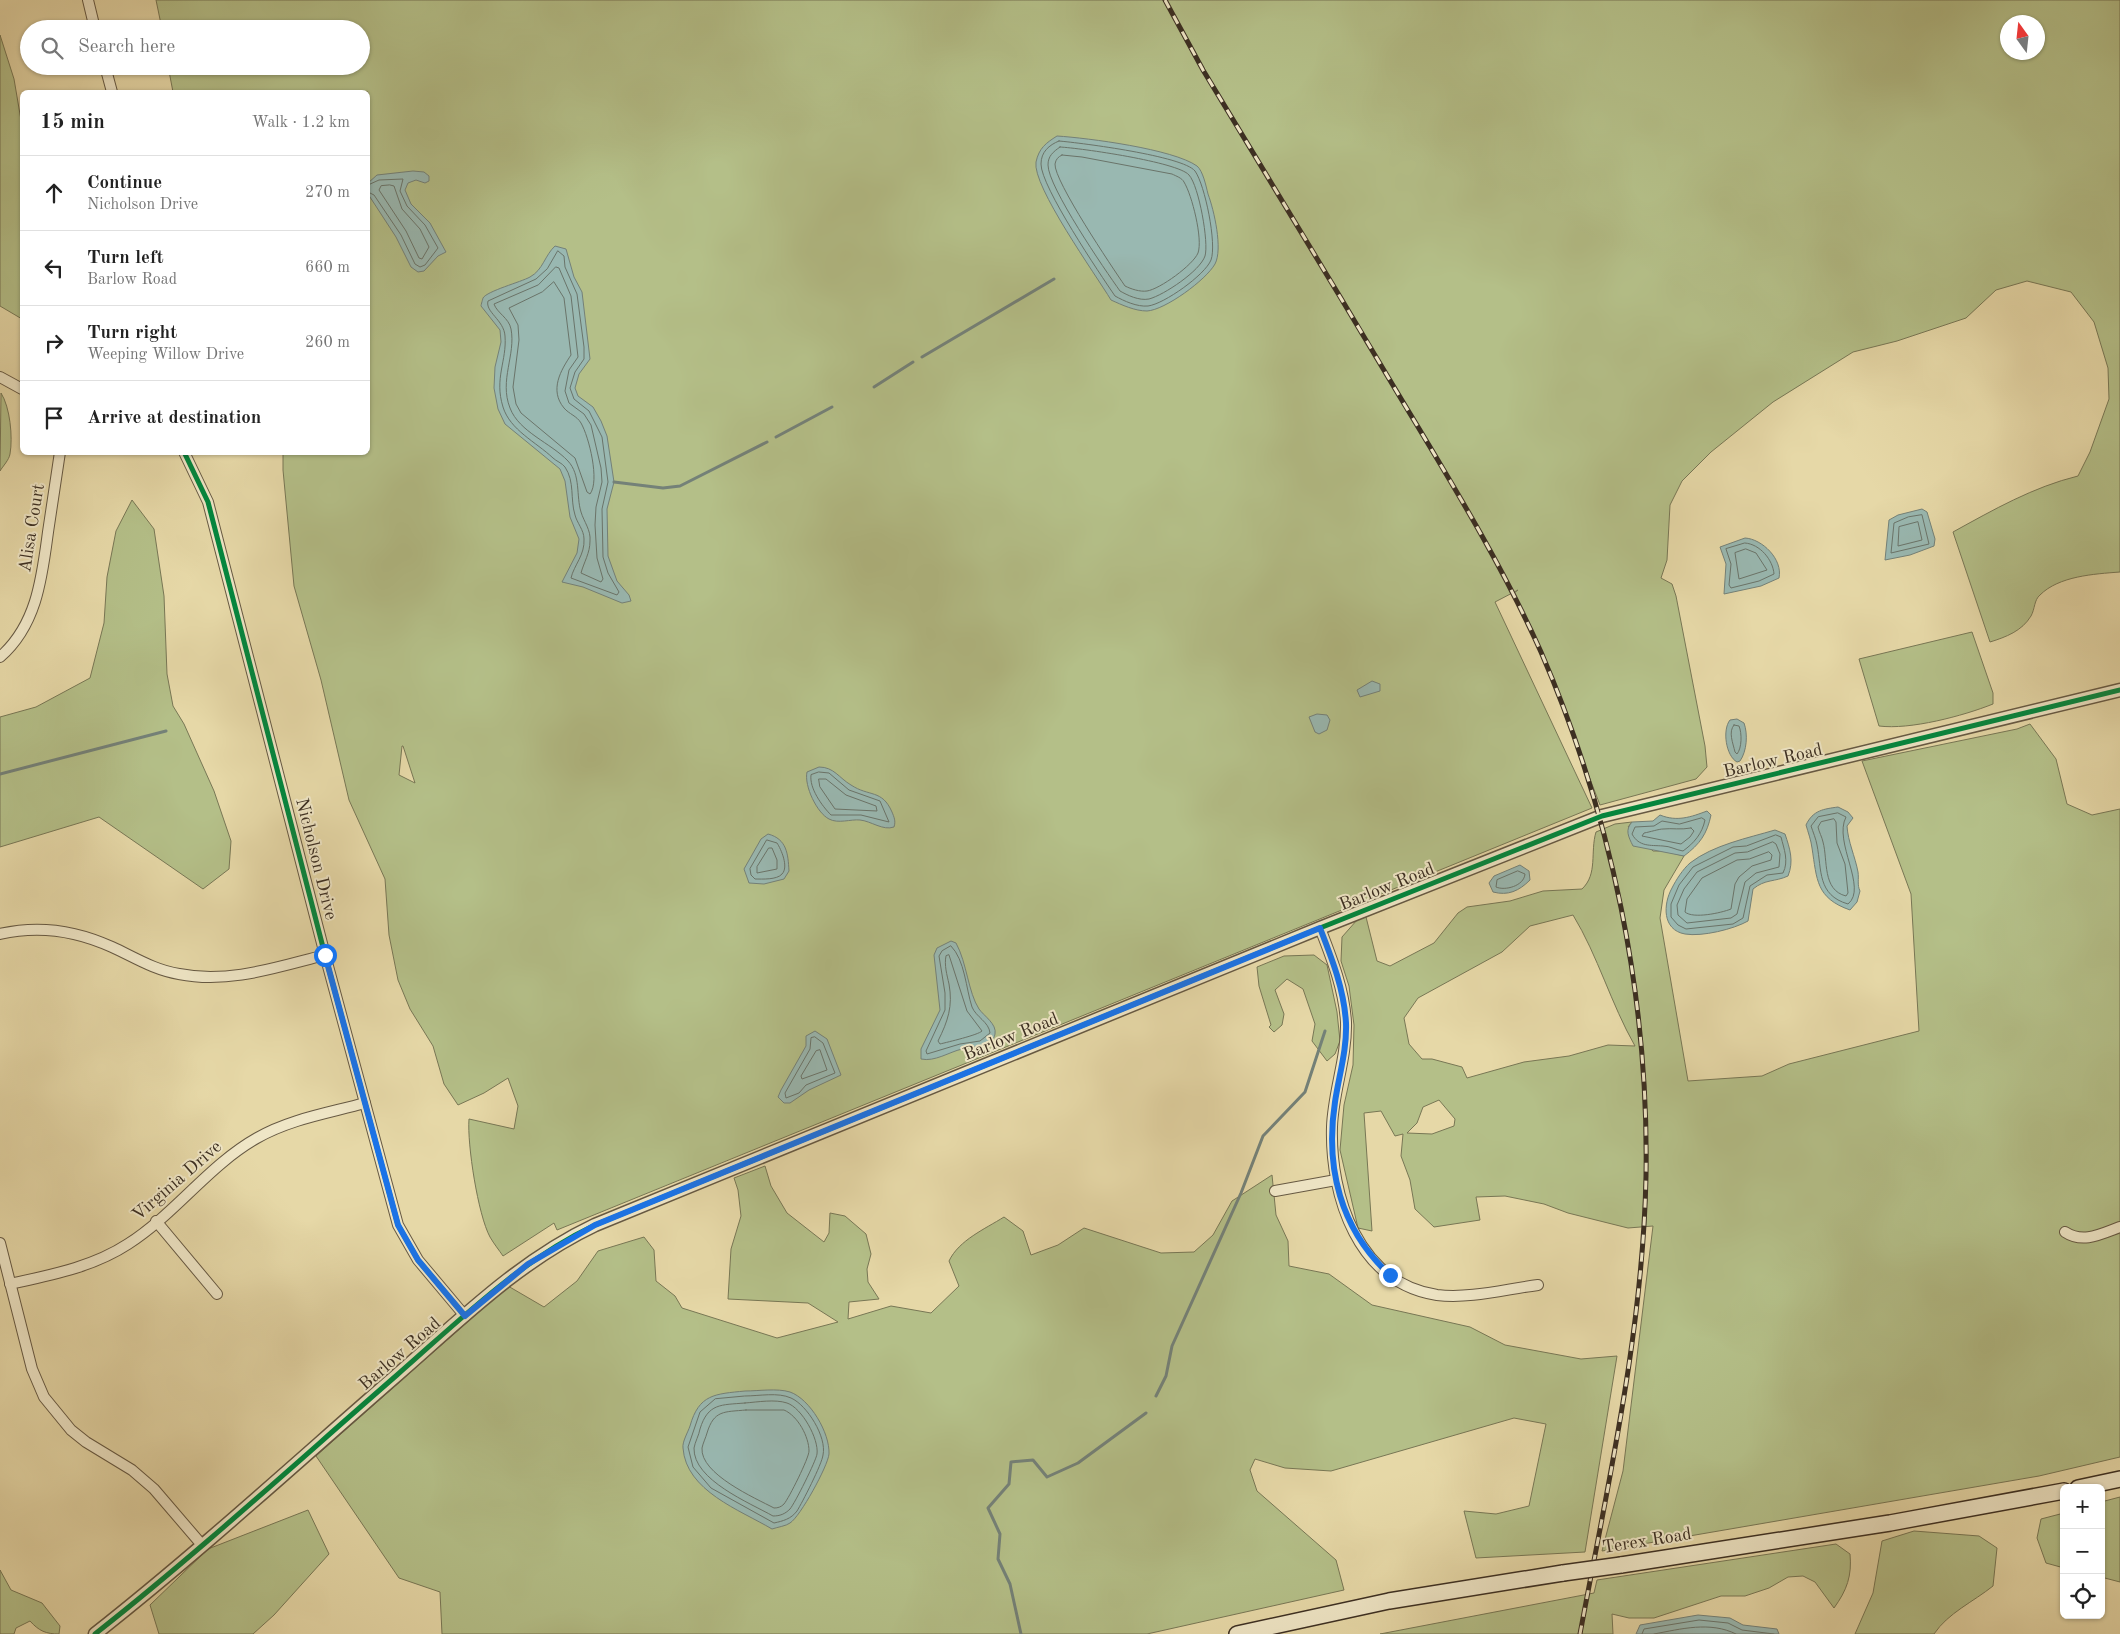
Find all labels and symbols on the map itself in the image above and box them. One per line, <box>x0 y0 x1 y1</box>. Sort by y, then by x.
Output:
north arrow <box>2000 15 2045 60</box>
street label: Alisa Court <box>16 482 48 574</box>
street label: Barlow Road <box>1722 741 1824 781</box>
street label: Nicholson Drive <box>292 796 340 922</box>
street label: Barlow Road <box>1337 860 1437 914</box>
route start <box>314 944 337 967</box>
street label: Barlow Road <box>961 1010 1061 1064</box>
street label: Virginia Drive <box>129 1138 225 1224</box>
route end <box>1379 1264 1402 1287</box>
street label: Barlow Road <box>356 1314 444 1394</box>
street label: Terex Road <box>1601 1525 1693 1557</box>

